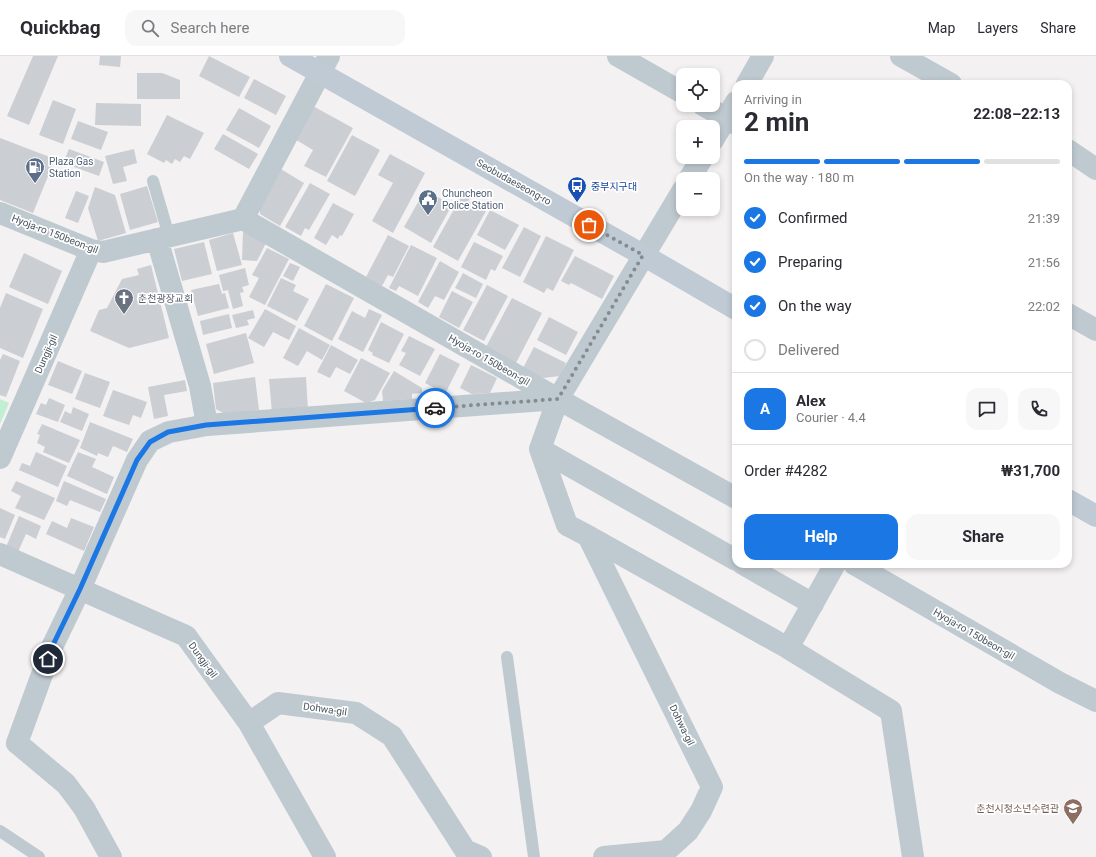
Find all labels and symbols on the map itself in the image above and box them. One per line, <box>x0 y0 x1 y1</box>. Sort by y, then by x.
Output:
fuel station icon: Plaza Gas Station <box>24 156 46 184</box>
place label: Plaza Gas Station <box>49 156 93 179</box>
street label: Seobudaeseong-ro <box>475 157 553 207</box>
bus stop icon: 중부지구대 <box>566 175 588 203</box>
place label: 중부지구대 <box>591 181 637 192</box>
public building icon: Chuncheon Police Station <box>417 188 439 216</box>
place label: Chuncheon Police Station <box>442 188 503 211</box>
pin <box>572 208 606 242</box>
street label: Hyoja-ro 150beon-gil <box>10 212 100 256</box>
church icon: 춘천광장교회 <box>113 287 135 315</box>
place label: 춘천광장교회 <box>138 293 193 304</box>
street label: Hyoja-ro 150beon-gil <box>446 332 532 388</box>
street label: Dungji-gil <box>33 333 59 375</box>
courier <box>415 388 455 428</box>
street label: Hyoja-ro 150beon-gil <box>931 606 1017 662</box>
street label: Dungji-gil <box>186 640 220 680</box>
pin <box>31 642 65 676</box>
street label: Dohwa-gil <box>302 700 348 718</box>
street label: Dohwa-gil <box>667 703 697 747</box>
school or university icon: 춘천시청소년수련관 <box>1062 797 1084 825</box>
place label: 춘천시청소년수련관 <box>976 803 1060 814</box>

